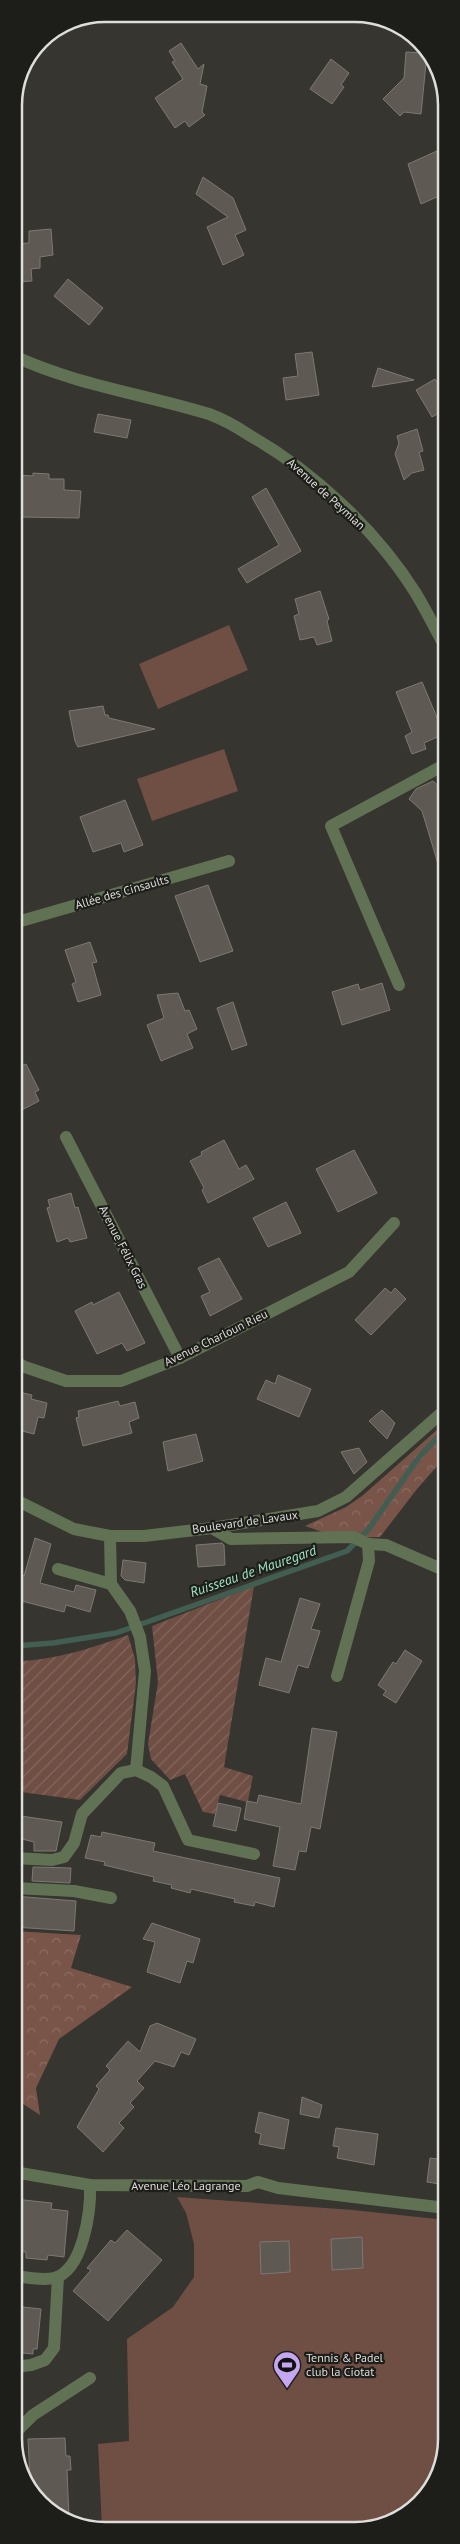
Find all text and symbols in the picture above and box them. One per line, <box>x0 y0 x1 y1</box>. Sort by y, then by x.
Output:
street label: Avenue de Peymian <box>284 455 368 533</box>
street label: Allée des Cinsaults <box>73 871 170 912</box>
street label: Avenue Félix Gras <box>96 1203 151 1291</box>
street label: Avenue Charloun Rieu <box>162 1306 270 1369</box>
street label: Boulevard de Lavaux <box>191 1507 299 1536</box>
water label: Ruisseau de Mauregard <box>188 1541 319 1601</box>
street label: Avenue Léo Lagrange <box>131 2178 241 2193</box>
sports icon: Tennis & Padel club la Ciotat <box>272 2350 302 2389</box>
place label: Tennis & Padel club la Ciotat <box>306 2350 384 2379</box>

